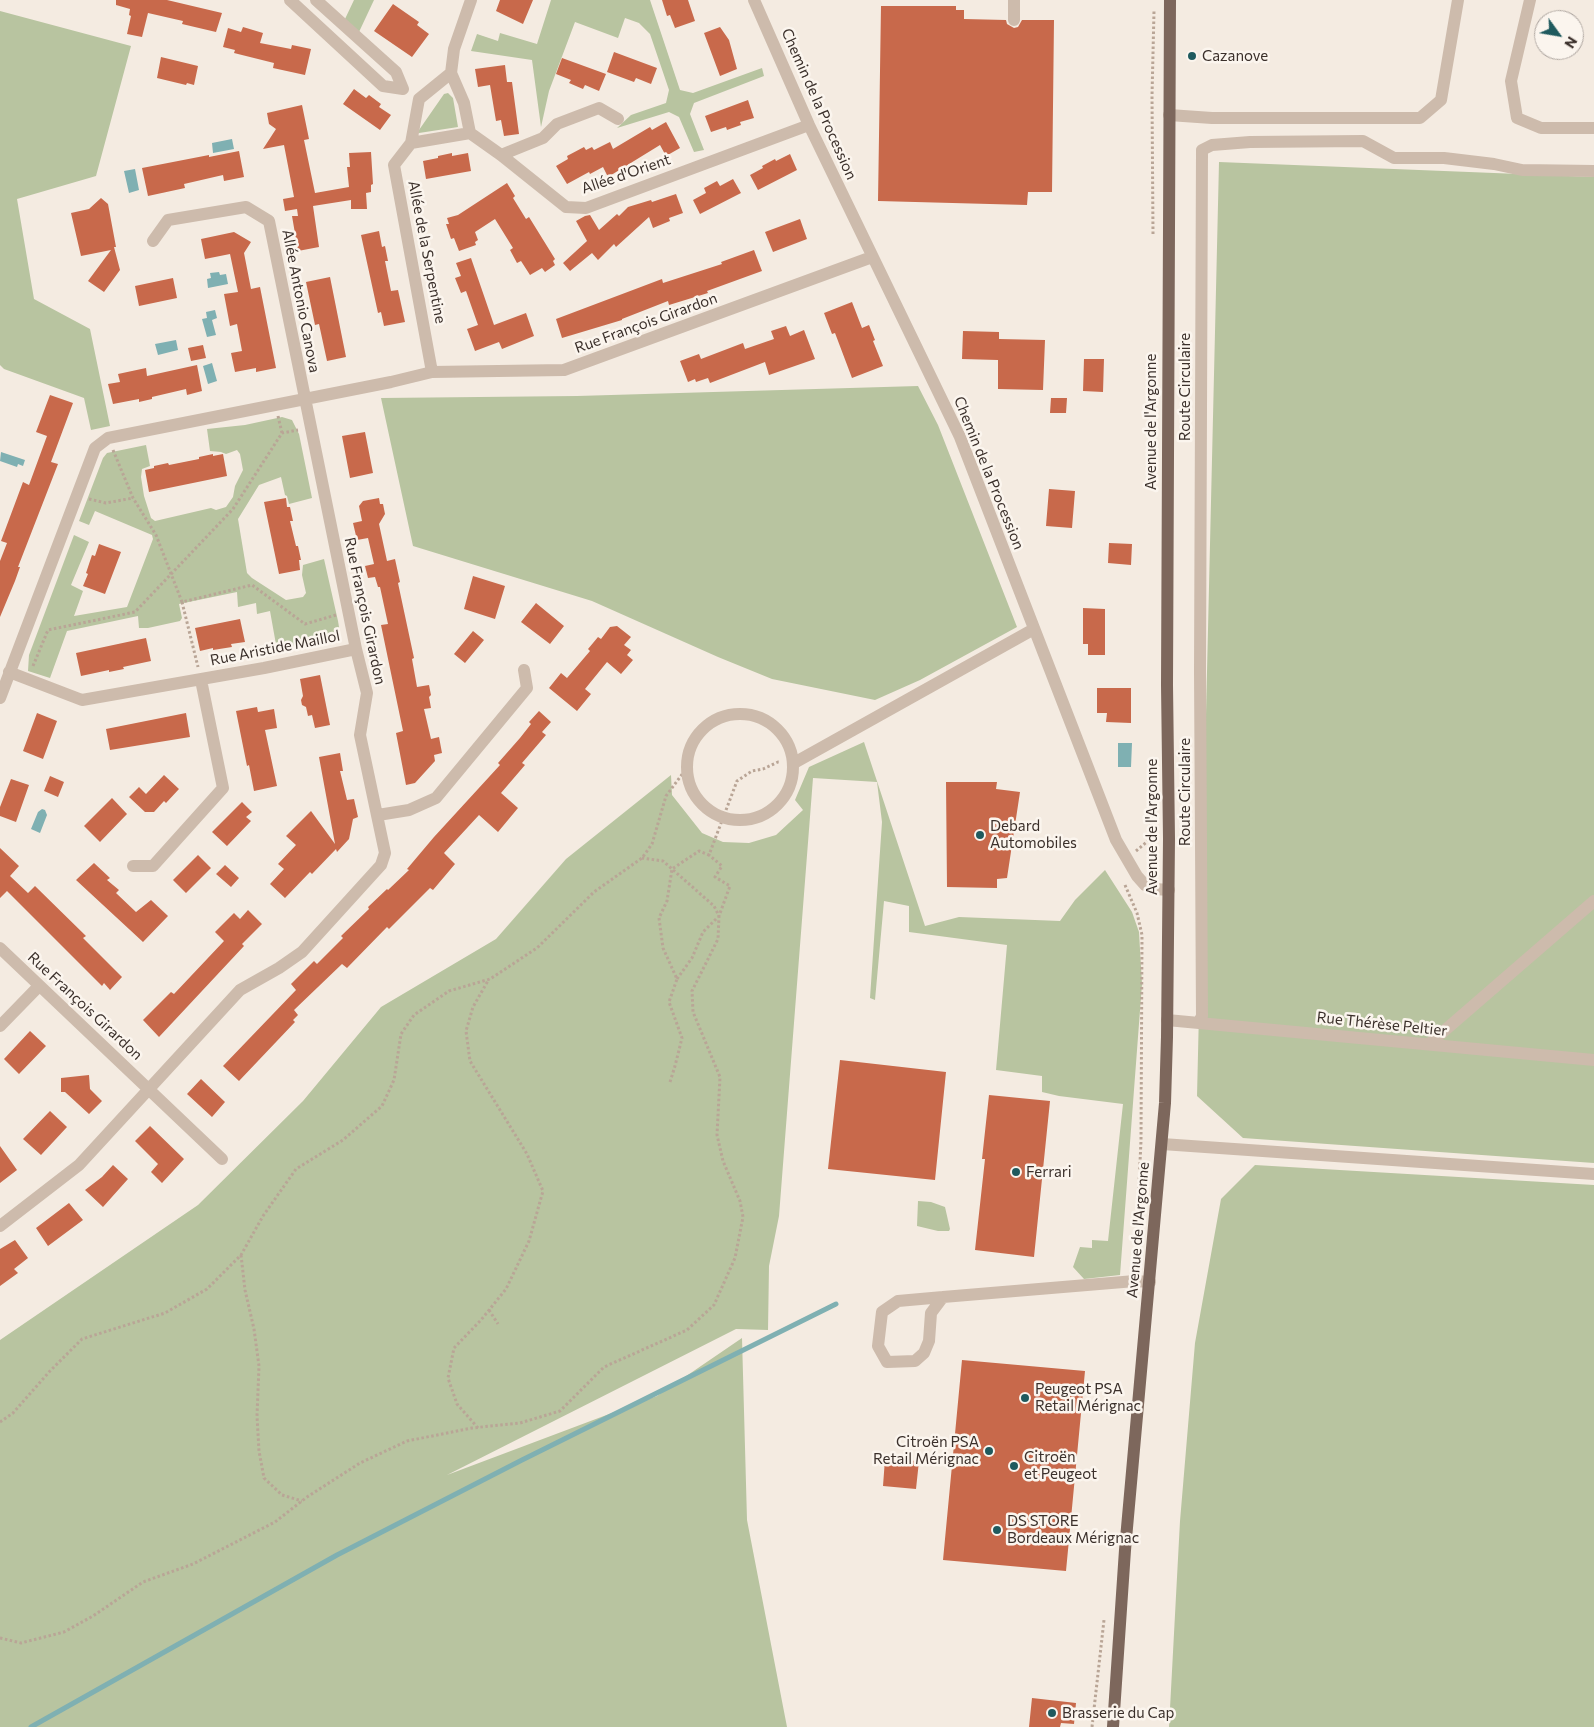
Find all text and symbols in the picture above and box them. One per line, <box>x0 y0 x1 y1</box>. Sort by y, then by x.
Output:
north arrow <box>1534 10 1584 60</box>
street label: Chemin de la Procession <box>777 26 861 182</box>
text: N <box>1561 34 1581 52</box>
place label: Cazanove <box>1202 47 1268 65</box>
marker: Cazanove <box>1186 50 1198 62</box>
street label: Allée d'Orient <box>579 150 673 198</box>
street label: Allée de la Serpentine <box>404 179 450 325</box>
street label: Allée Antonio Canova <box>278 228 324 374</box>
street label: Rue François Girardon <box>572 289 720 357</box>
street label: Route Circulaire <box>1176 333 1194 441</box>
street label: Avenue de l'Argonne <box>1142 354 1160 490</box>
street label: Chemin de la Procession <box>950 394 1028 552</box>
street label: Rue François Girardon <box>341 536 389 686</box>
street label: Rue Aristide Maillol <box>209 627 341 669</box>
street label: Route Circulaire <box>1176 738 1194 846</box>
street label: Avenue de l'Argonne <box>1143 759 1161 895</box>
place label: Debard Automobiles <box>990 817 1077 852</box>
marker: Debard Automobiles <box>974 829 986 841</box>
street label: Rue François Girardon <box>24 948 146 1064</box>
street label: Rue Thérèse Peltier <box>1316 1008 1448 1040</box>
street label: Avenue de l'Argonne <box>1123 1161 1153 1299</box>
place label: Ferrari <box>1026 1163 1072 1181</box>
marker: Ferrari <box>1010 1166 1022 1178</box>
place label: Peugeot PSA Retail Mérignac <box>1035 1380 1141 1415</box>
marker: Peugeot PSA Retail Mérignac <box>1019 1392 1031 1404</box>
place label: Citroën PSA Retail Mérignac <box>873 1433 979 1468</box>
marker: Citroën PSA Retail Mérignac <box>983 1445 995 1457</box>
place label: Citroën et Peugeot <box>1024 1448 1097 1483</box>
marker: Citroën et Peugeot <box>1008 1460 1020 1472</box>
place label: DS STORE Bordeaux Mérignac <box>1007 1512 1139 1547</box>
marker: DS STORE Bordeaux Mérignac <box>991 1524 1003 1536</box>
place label: Brasserie du Cap <box>1062 1704 1174 1722</box>
marker: Brasserie du Cap <box>1046 1707 1058 1719</box>

